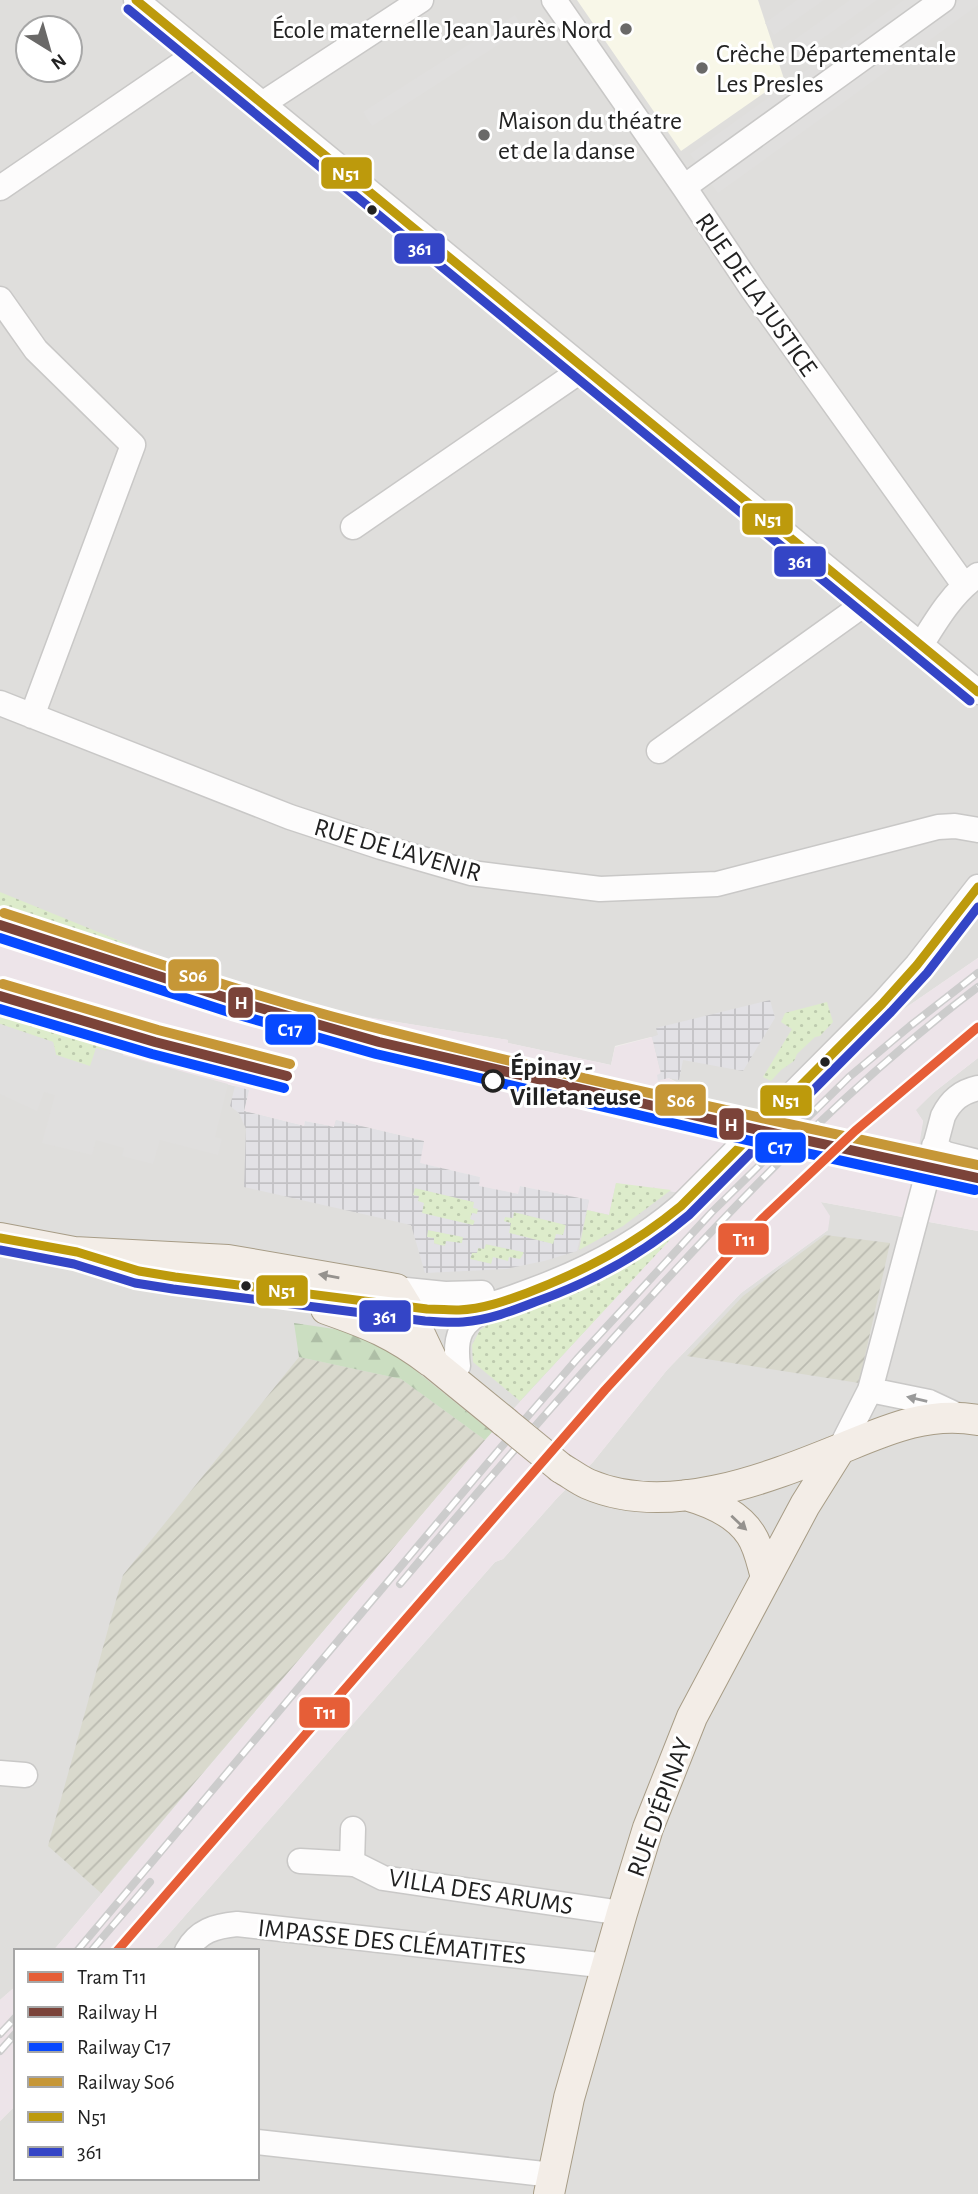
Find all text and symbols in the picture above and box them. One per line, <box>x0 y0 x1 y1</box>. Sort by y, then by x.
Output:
north arrow <box>14 14 84 84</box>
place label: École maternelle Jean Jaurès Nord <box>272 15 612 43</box>
marker: École maternelle Jean Jaurès Nord <box>618 21 634 37</box>
place label: Crèche Départementale Les Presles <box>716 41 956 97</box>
text: N <box>47 50 69 73</box>
marker: Crèche Départementale Les Presles <box>694 60 710 76</box>
place label: Maison du théatre et de la danse <box>498 108 682 164</box>
marker: Maison du théatre et de la danse <box>476 127 492 143</box>
line badge: N51 <box>320 156 373 190</box>
text: N51 <box>332 165 360 184</box>
unlabelled marker <box>365 203 379 217</box>
street label: RUE DE LA JUSTICE <box>690 208 822 381</box>
line badge: 361 <box>393 232 446 265</box>
text: 361 <box>408 240 432 259</box>
line badge: N51 <box>741 502 794 536</box>
text: N51 <box>754 511 782 530</box>
line badge: 361 <box>773 545 827 578</box>
text: 361 <box>788 553 812 572</box>
street label: RUE DE L'AVENIR <box>311 814 484 886</box>
line badge: S06 <box>167 958 220 992</box>
text: S06 <box>179 967 207 986</box>
line badge: H <box>227 986 254 1019</box>
text: H <box>234 994 248 1013</box>
line badge: C17 <box>264 1013 317 1046</box>
text: C17 <box>278 1021 302 1040</box>
place label: Épinay - Villetaneuse <box>510 1052 641 1110</box>
unlabelled marker <box>818 1055 832 1069</box>
marker: Épinay - Villetaneuse <box>482 1070 504 1092</box>
line badge: S06 <box>654 1083 707 1117</box>
line badge: N51 <box>759 1084 813 1117</box>
text: S06 <box>667 1092 695 1111</box>
text: N51 <box>772 1092 800 1111</box>
line badge: H <box>718 1107 745 1141</box>
text: H <box>724 1116 738 1135</box>
line badge: C17 <box>754 1131 807 1164</box>
text: C17 <box>768 1139 792 1158</box>
line badge: T11 <box>717 1222 770 1256</box>
text: T11 <box>732 1231 756 1250</box>
one-way arrow <box>318 1270 340 1281</box>
line badge: N51 <box>255 1274 309 1307</box>
unlabelled marker <box>239 1279 253 1293</box>
text: N51 <box>268 1282 296 1301</box>
line badge: 361 <box>358 1299 412 1333</box>
text: 361 <box>373 1308 397 1327</box>
one-way arrow <box>906 1393 928 1404</box>
one-way arrow <box>731 1515 748 1532</box>
line badge: T11 <box>298 1696 351 1729</box>
text: T11 <box>313 1704 337 1723</box>
street label: RUE D'ÉPINAY <box>621 1733 697 1880</box>
street label: VILLA DES ARUMS <box>387 1865 575 1919</box>
street label: IMPASSE DES CLÉMATITES <box>256 1913 528 1969</box>
legend <box>14 1949 259 2180</box>
text: Tram T11 <box>77 1967 147 1988</box>
text: Railway H <box>77 2002 158 2023</box>
text: Railway C17 <box>77 2037 171 2058</box>
text: Railway S06 <box>77 2072 175 2093</box>
text: N51 <box>77 2107 107 2128</box>
text: 361 <box>77 2142 103 2163</box>

